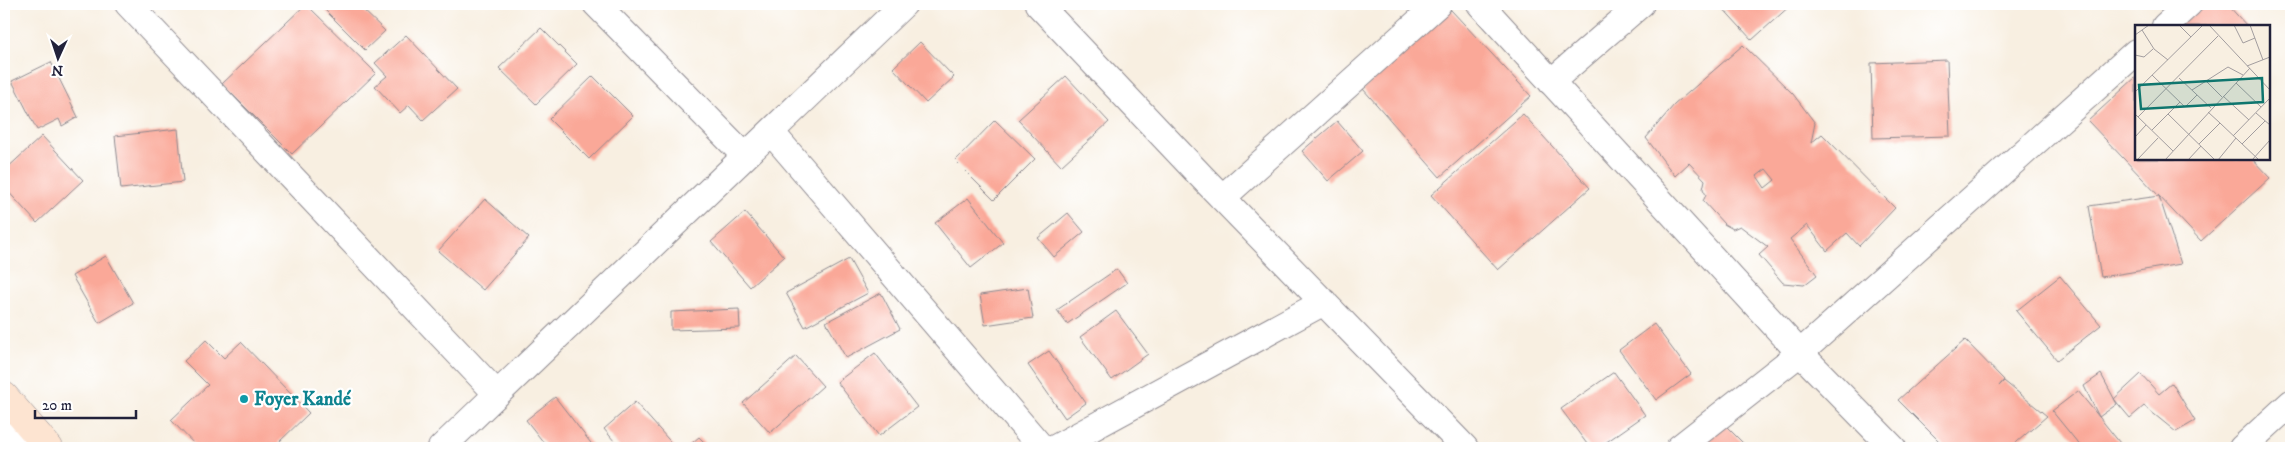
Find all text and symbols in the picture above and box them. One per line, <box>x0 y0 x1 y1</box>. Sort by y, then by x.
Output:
inset map <box>2135 25 2270 160</box>
north arrow <box>32 32 82 82</box>
text: N <box>51 61 64 79</box>
scale bar <box>35 387 136 419</box>
place label: Foyer Kandé <box>254 388 352 411</box>
marker: Foyer Kandé <box>238 393 250 405</box>
text: 20 m <box>42 396 72 415</box>

